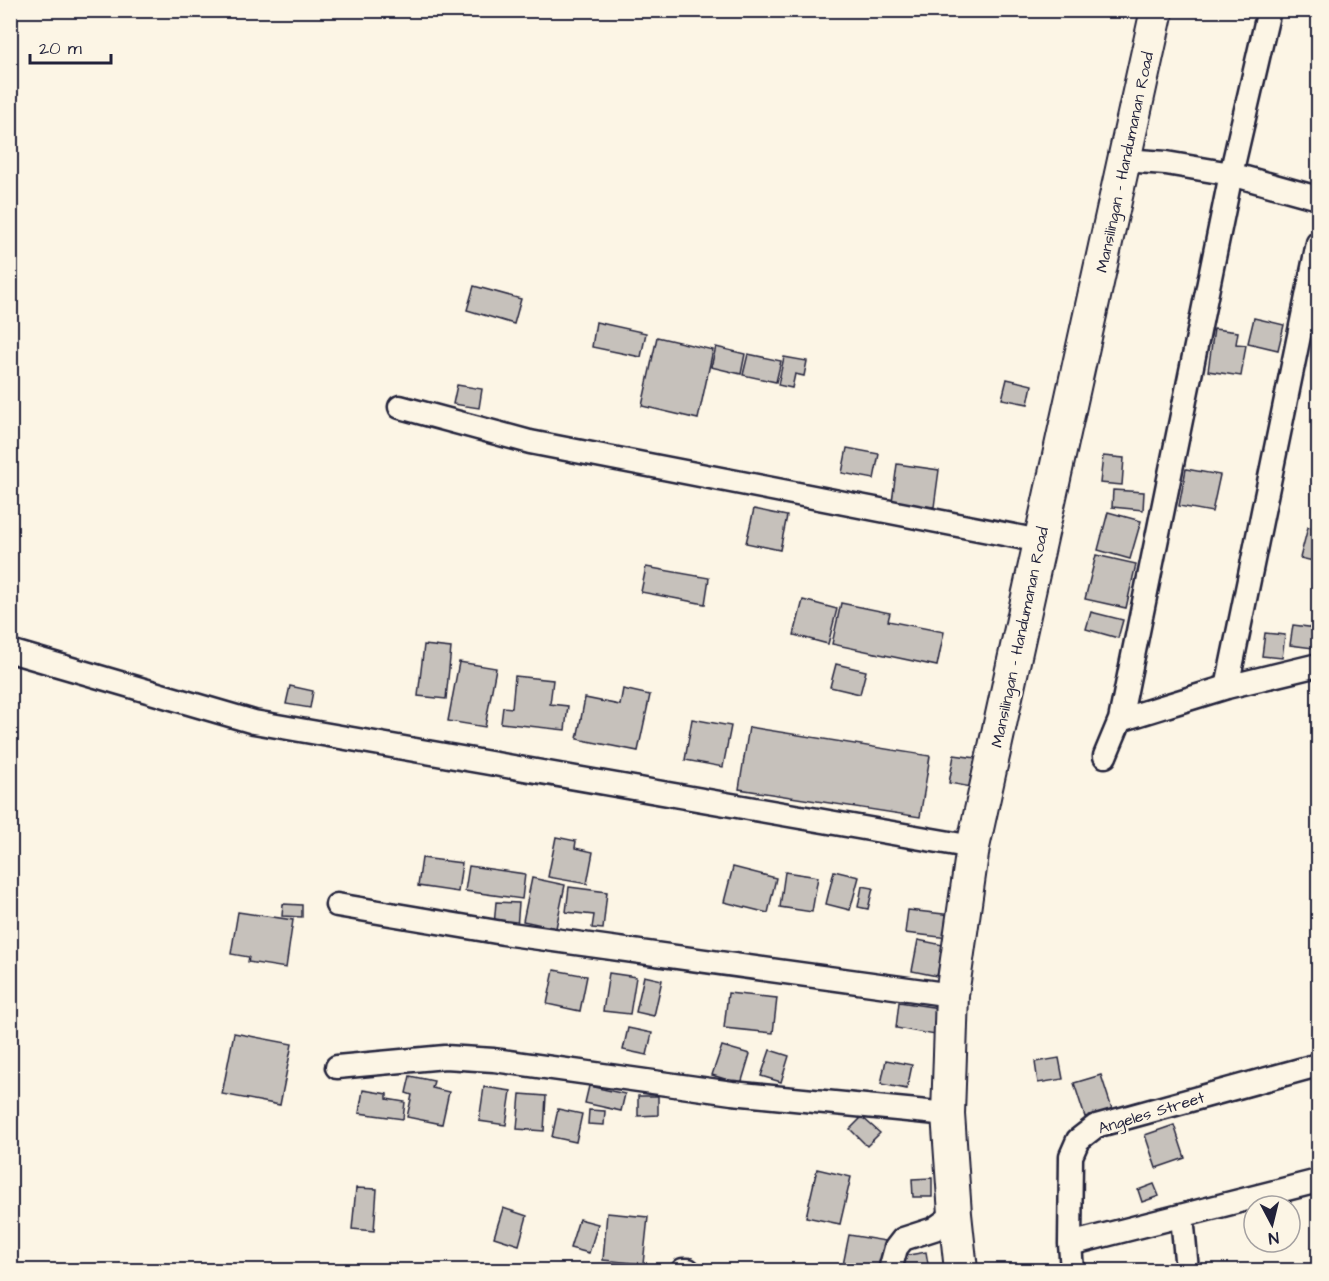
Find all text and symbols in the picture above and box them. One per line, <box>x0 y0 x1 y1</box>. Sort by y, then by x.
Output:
scale bar <box>30 27 111 65</box>
text: 20 m <box>39 36 82 61</box>
street label: Mansilingan - Handumanan Road <box>1091 50 1160 275</box>
street label: Mansilingan - Handumanan Road <box>986 525 1055 750</box>
street label: Angeles Street <box>1095 1086 1208 1141</box>
north arrow <box>1242 1194 1302 1254</box>
text: N <box>1267 1226 1280 1249</box>

